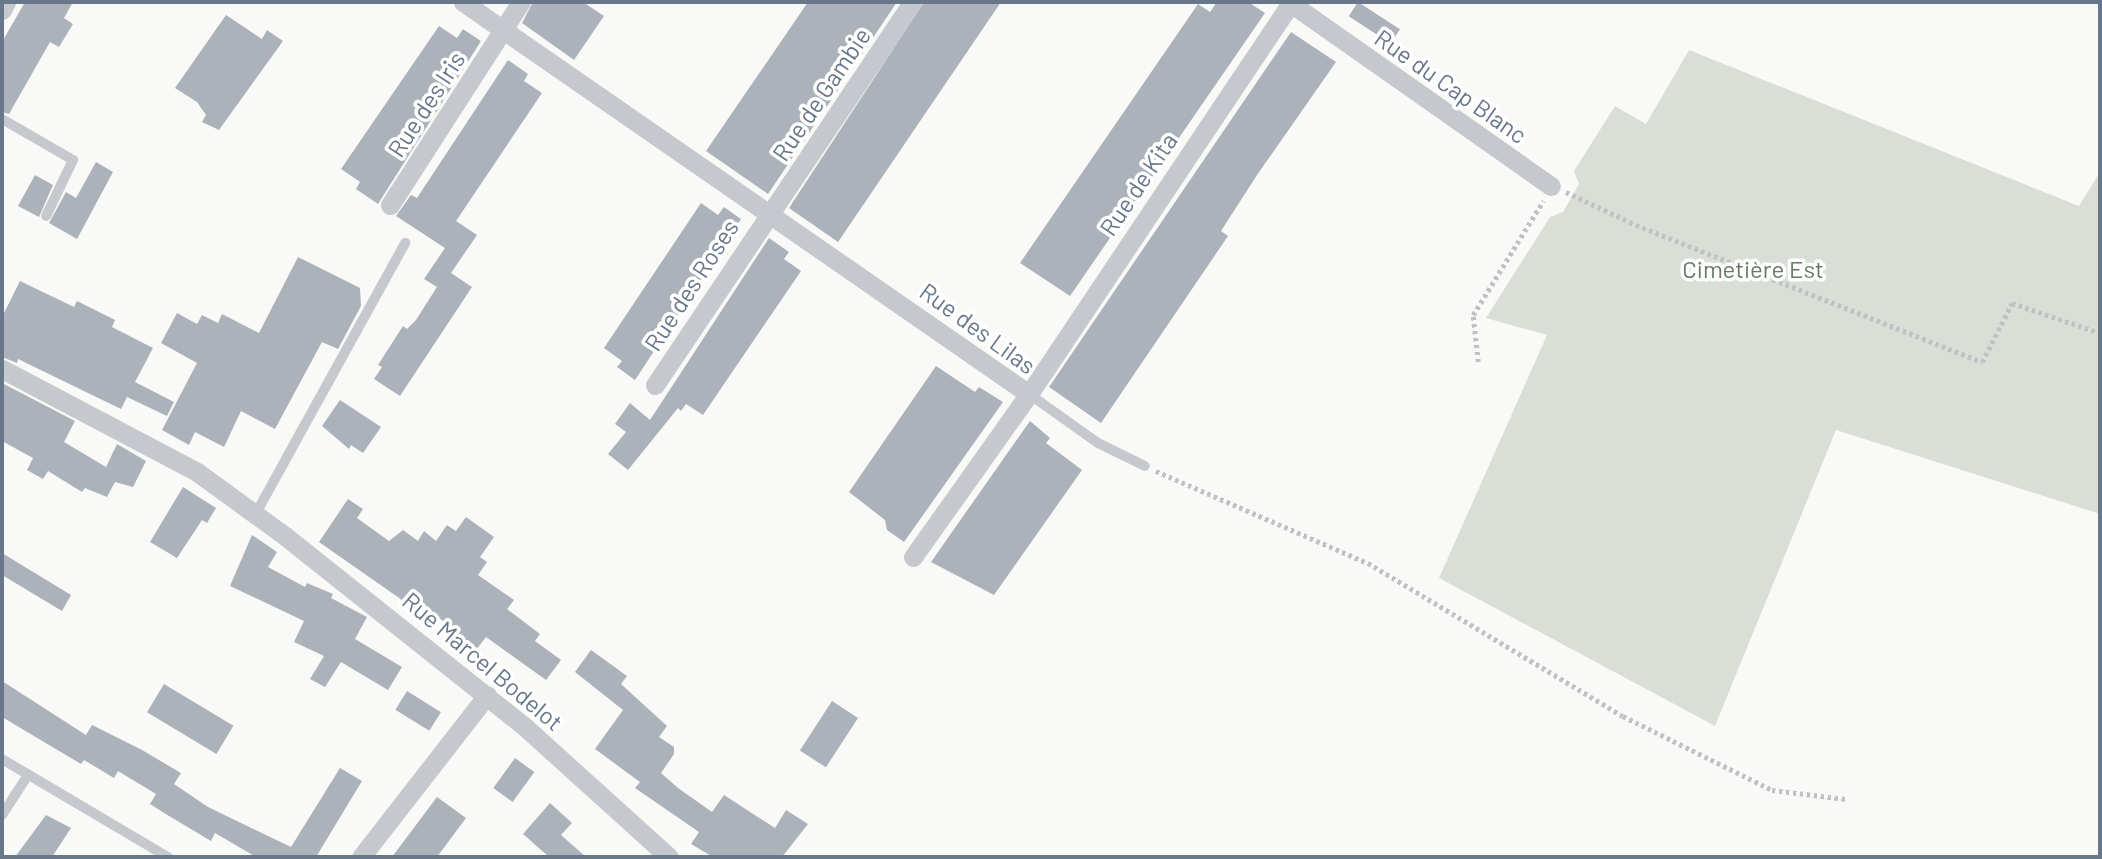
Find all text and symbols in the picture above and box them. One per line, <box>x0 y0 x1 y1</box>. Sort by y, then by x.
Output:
street label: Rue de Gambie <box>766 22 876 166</box>
street label: Rue du Cap Blanc <box>1370 23 1532 149</box>
street label: Rue des Iris <box>381 46 471 162</box>
street label: Rue de Kita <box>1093 127 1183 241</box>
street label: Rue des Roses <box>638 214 744 356</box>
park label: Cimetière Est <box>1682 255 1824 283</box>
street label: Rue des Lilas <box>914 276 1042 380</box>
street label: Rue Marcel Bodelot <box>397 586 569 736</box>

